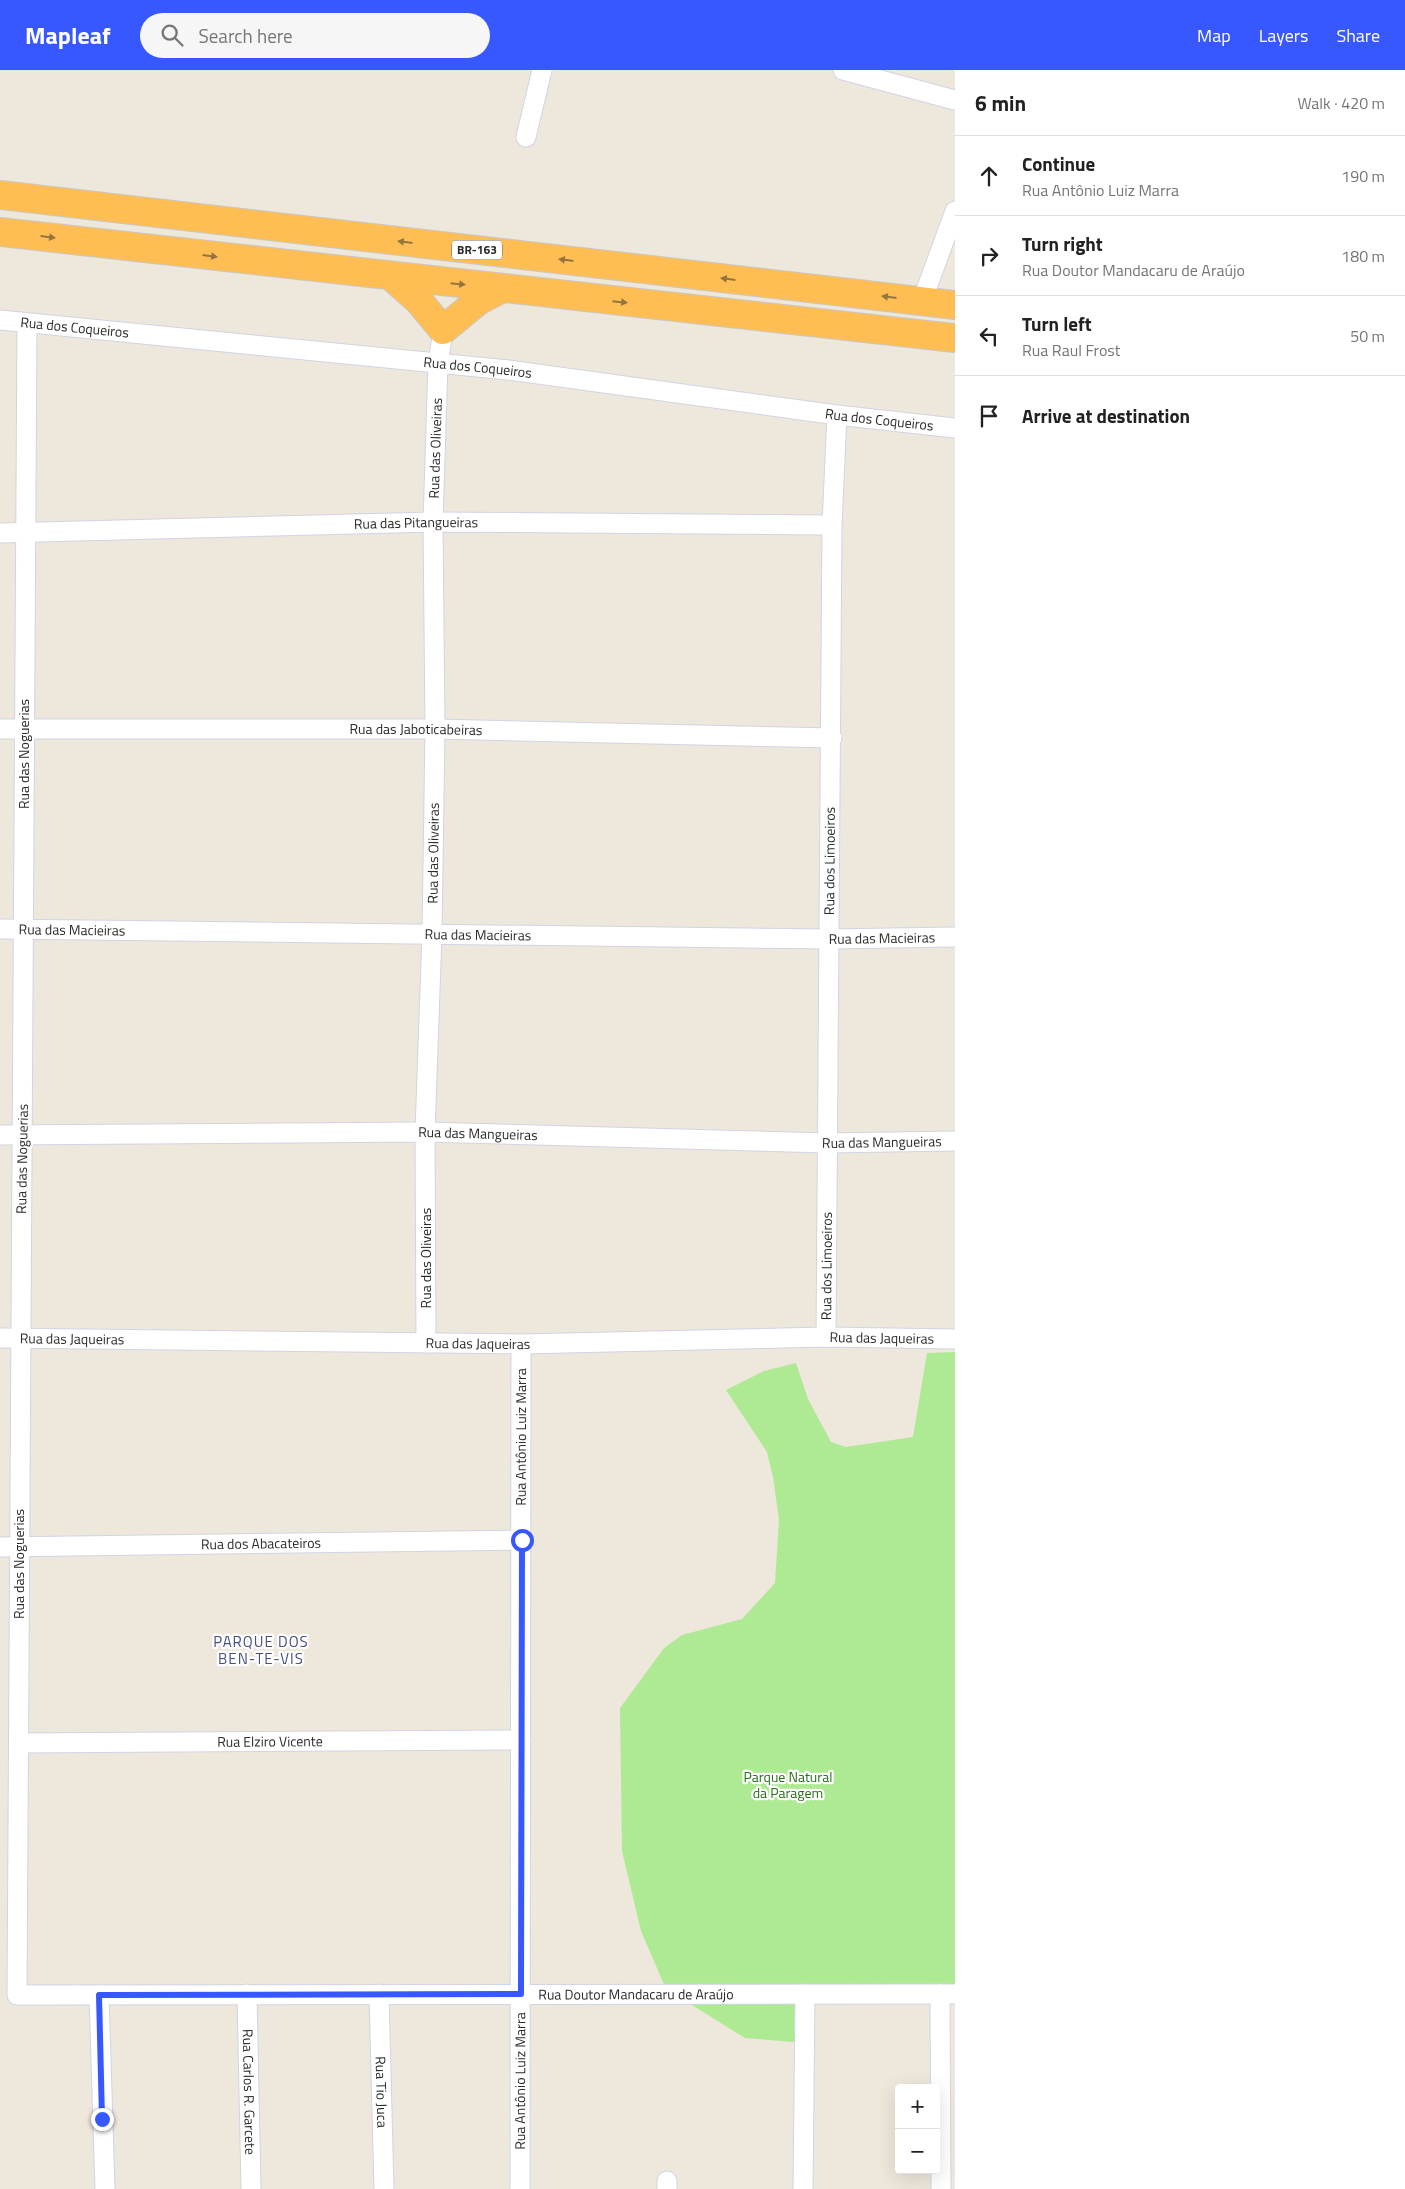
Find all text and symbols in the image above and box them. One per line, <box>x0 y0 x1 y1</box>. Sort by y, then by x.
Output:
search box <box>140 13 490 58</box>
text: Mapleaf <box>25 17 110 53</box>
icon: search <box>158 21 186 49</box>
text: Search here <box>198 21 293 50</box>
text: Map <box>1197 22 1231 49</box>
text: Layers <box>1259 22 1308 49</box>
text: Share <box>1336 22 1380 49</box>
text: 6 min <box>975 87 1026 119</box>
text: Walk · 420 m <box>1297 91 1385 115</box>
text: Continue <box>1022 149 1095 178</box>
icon: ahead <box>975 162 1003 190</box>
text: 190 m <box>1341 164 1385 188</box>
text: Rua Antônio Luiz Marra <box>1022 178 1179 202</box>
text: Turn right <box>1022 229 1103 258</box>
one-way arrow <box>41 233 57 241</box>
one-way arrow <box>397 238 413 246</box>
road number: BR-163 <box>452 240 502 260</box>
icon: right <box>975 242 1003 270</box>
text: 180 m <box>1341 244 1385 268</box>
one-way arrow <box>202 252 218 260</box>
one-way arrow <box>558 256 574 264</box>
text: Rua Doutor Mandacaru de Araújo <box>1022 258 1245 282</box>
one-way arrow <box>719 275 735 283</box>
one-way arrow <box>451 280 467 288</box>
one-way arrow <box>881 293 897 301</box>
one-way arrow <box>612 298 628 306</box>
text: Turn left <box>1022 309 1092 338</box>
street label: Rua dos Coqueiros <box>19 311 130 343</box>
icon: left <box>975 322 1003 350</box>
text: 50 m <box>1350 324 1385 348</box>
text: Rua Raul Frost <box>1022 338 1120 362</box>
street label: Rua dos Coqueiros <box>422 351 533 383</box>
street label: Rua das Oliveiras <box>423 397 447 499</box>
text: Arrive at destination <box>1022 401 1190 430</box>
street label: Rua dos Coqueiros <box>824 402 935 436</box>
icon: arrive <box>975 402 1003 430</box>
street label: Rua das Pitangueiras <box>353 511 478 534</box>
street label: Rua das Noguerias <box>13 699 34 809</box>
street label: Rua das Jaboticabeiras <box>350 718 483 740</box>
street label: Rua das Oliveiras <box>421 803 444 904</box>
street label: Rua dos Limoeiros <box>818 807 840 915</box>
street label: Rua das Macieiras <box>19 918 125 941</box>
street label: Rua das Macieiras <box>425 923 531 945</box>
street label: Rua das Macieiras <box>828 926 935 949</box>
street label: Rua das Noguerias <box>10 1104 33 1214</box>
street label: Rua das Mangueiras <box>418 1121 538 1145</box>
street label: Rua das Mangueiras <box>822 1130 942 1153</box>
street label: Rua das Oliveiras <box>415 1208 436 1308</box>
street label: Rua dos Limoeiros <box>815 1212 837 1320</box>
street label: Rua das Jaqueiras <box>829 1326 934 1349</box>
street label: Rua das Jaqueiras <box>20 1327 124 1349</box>
street label: Rua das Jaqueiras <box>426 1332 530 1354</box>
street label: Rua Antônio Luiz Marra <box>510 1368 531 1506</box>
street label: Rua das Noguerias <box>8 1509 29 1619</box>
route start <box>511 1529 534 1552</box>
street label: Rua dos Abacateiros <box>201 1532 321 1554</box>
district label: PARQUE DOS BEN-TE-VIS <box>213 1630 309 1670</box>
street label: Rua Elziro Vicente <box>217 1730 323 1752</box>
park label: Parque Natural da Paragem <box>744 1766 832 1803</box>
street label: Rua Doutor Mandacaru de Araújo <box>538 1983 734 2004</box>
street label: Rua Antônio Luiz Marra <box>509 2012 530 2150</box>
street label: Rua Carlos R. Garcete <box>238 2029 261 2155</box>
street label: Rua Tio Juca <box>371 2056 393 2128</box>
map controls <box>895 2084 940 2174</box>
button: + <box>895 2084 940 2129</box>
route end <box>91 2108 114 2131</box>
button: − <box>895 2129 940 2174</box>

